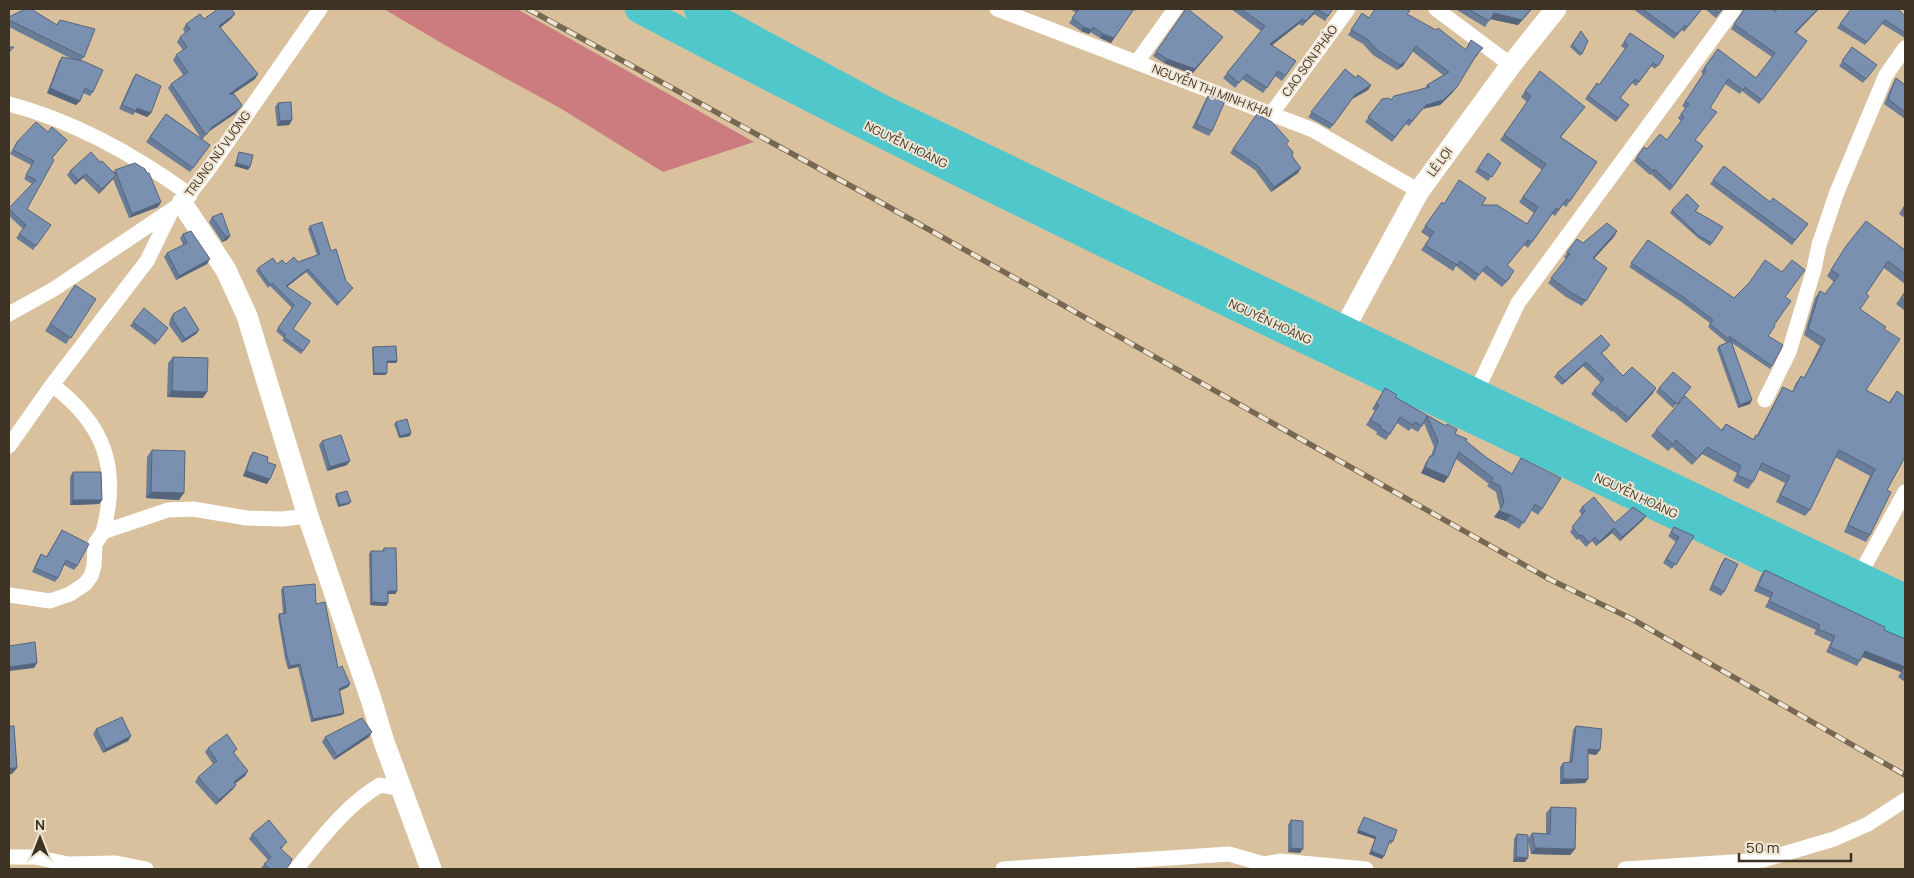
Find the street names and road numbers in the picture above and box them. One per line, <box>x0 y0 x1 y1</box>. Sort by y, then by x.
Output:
street label: CAO SƠN PHÁO <box>1278 21 1342 100</box>
street label: NGUYỄN THỊ MINH KHAI <box>1150 59 1275 121</box>
street label: TRƯNG NỮ VƯƠNG <box>181 107 255 200</box>
street label: NGUYỄN HOÀNG <box>862 116 951 172</box>
street label: LÊ LỢI <box>1423 143 1456 180</box>
street label: NGUYỄN HOÀNG <box>1226 294 1316 349</box>
street label: NGUYỄN HOÀNG <box>1592 468 1682 523</box>

